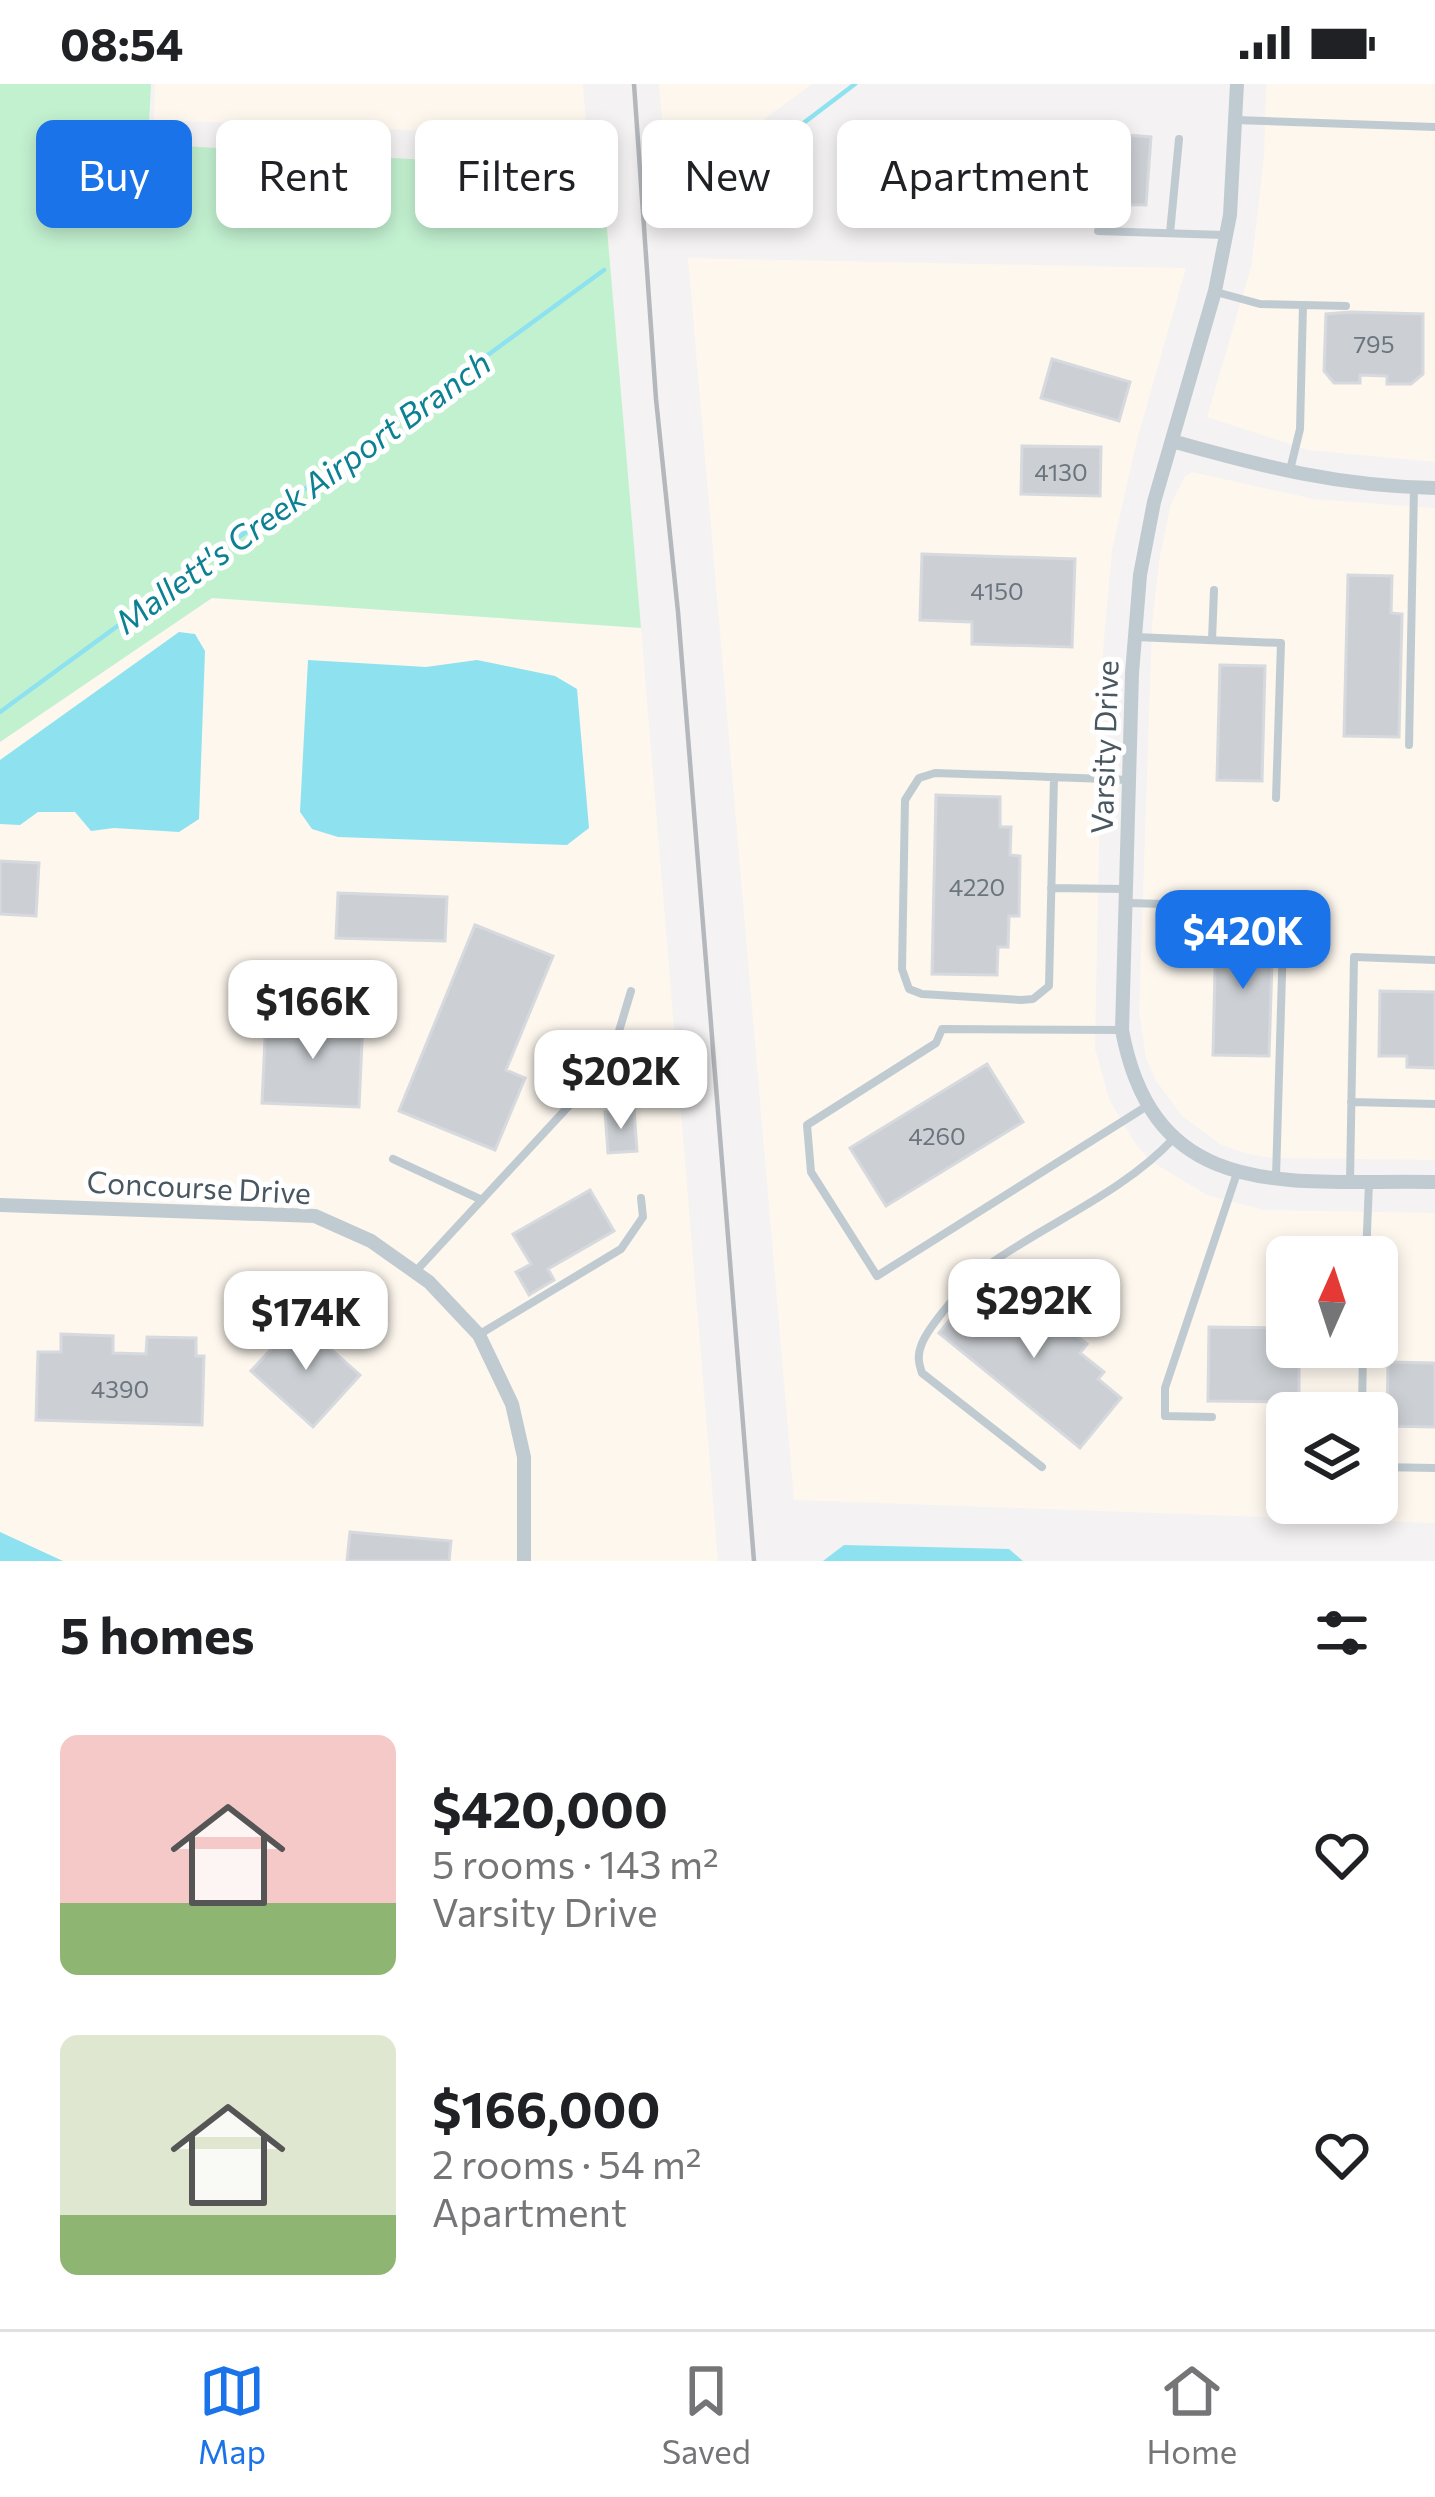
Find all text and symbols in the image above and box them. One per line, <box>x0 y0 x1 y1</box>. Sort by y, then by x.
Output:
text: 08:54 <box>60 15 183 70</box>
chip: Buy <box>36 120 192 228</box>
chip: Rent <box>216 120 391 228</box>
chip: Filters <box>415 120 618 228</box>
chip: New <box>642 120 813 228</box>
chip: Apartment <box>837 120 1131 228</box>
house number: 795 <box>1354 329 1394 358</box>
water label: Mallett's Creek Airport Branch <box>106 341 498 641</box>
house number: 4130 <box>1034 457 1088 486</box>
house number: 4150 <box>970 576 1024 605</box>
street label: Varsity Drive <box>1081 660 1125 834</box>
house number: 4220 <box>949 872 1005 901</box>
pin: $420K <box>1159 890 1327 992</box>
text: $420K <box>1182 905 1304 953</box>
pin: $166K <box>229 960 397 1062</box>
text: $166K <box>255 975 371 1023</box>
pin: $202K <box>537 1030 705 1132</box>
text: $202K <box>561 1045 681 1093</box>
house number: 4260 <box>908 1121 966 1150</box>
street label: Concourse Drive <box>86 1162 312 1210</box>
north arrow <box>1266 1236 1398 1368</box>
map controls <box>1266 1236 1398 1524</box>
pin: $292K <box>950 1259 1118 1361</box>
pin: $174K <box>222 1271 390 1373</box>
text: $292K <box>975 1274 1093 1322</box>
text: $174K <box>251 1286 361 1334</box>
house number: 4390 <box>91 1374 149 1403</box>
button: layers <box>1266 1392 1398 1524</box>
icon: filters <box>1309 1600 1375 1666</box>
text: 5 homes <box>60 1602 255 1665</box>
text: $420,000 <box>432 1776 668 1839</box>
icon: home <box>156 1783 300 1927</box>
icon: heart <box>1309 1822 1375 1888</box>
text: 5 rooms · 143 m² <box>432 1839 719 1887</box>
text: Varsity Drive <box>432 1887 658 1935</box>
text: $166,000 <box>432 2076 660 2139</box>
icon: home <box>156 2083 300 2227</box>
icon: heart <box>1309 2122 1375 2188</box>
text: 2 rooms · 54 m² <box>432 2139 702 2187</box>
text: Apartment <box>432 2187 627 2235</box>
tab: Map <box>198 2358 266 2471</box>
tab: Saved <box>662 2358 751 2471</box>
tab: Home <box>1146 2358 1237 2471</box>

